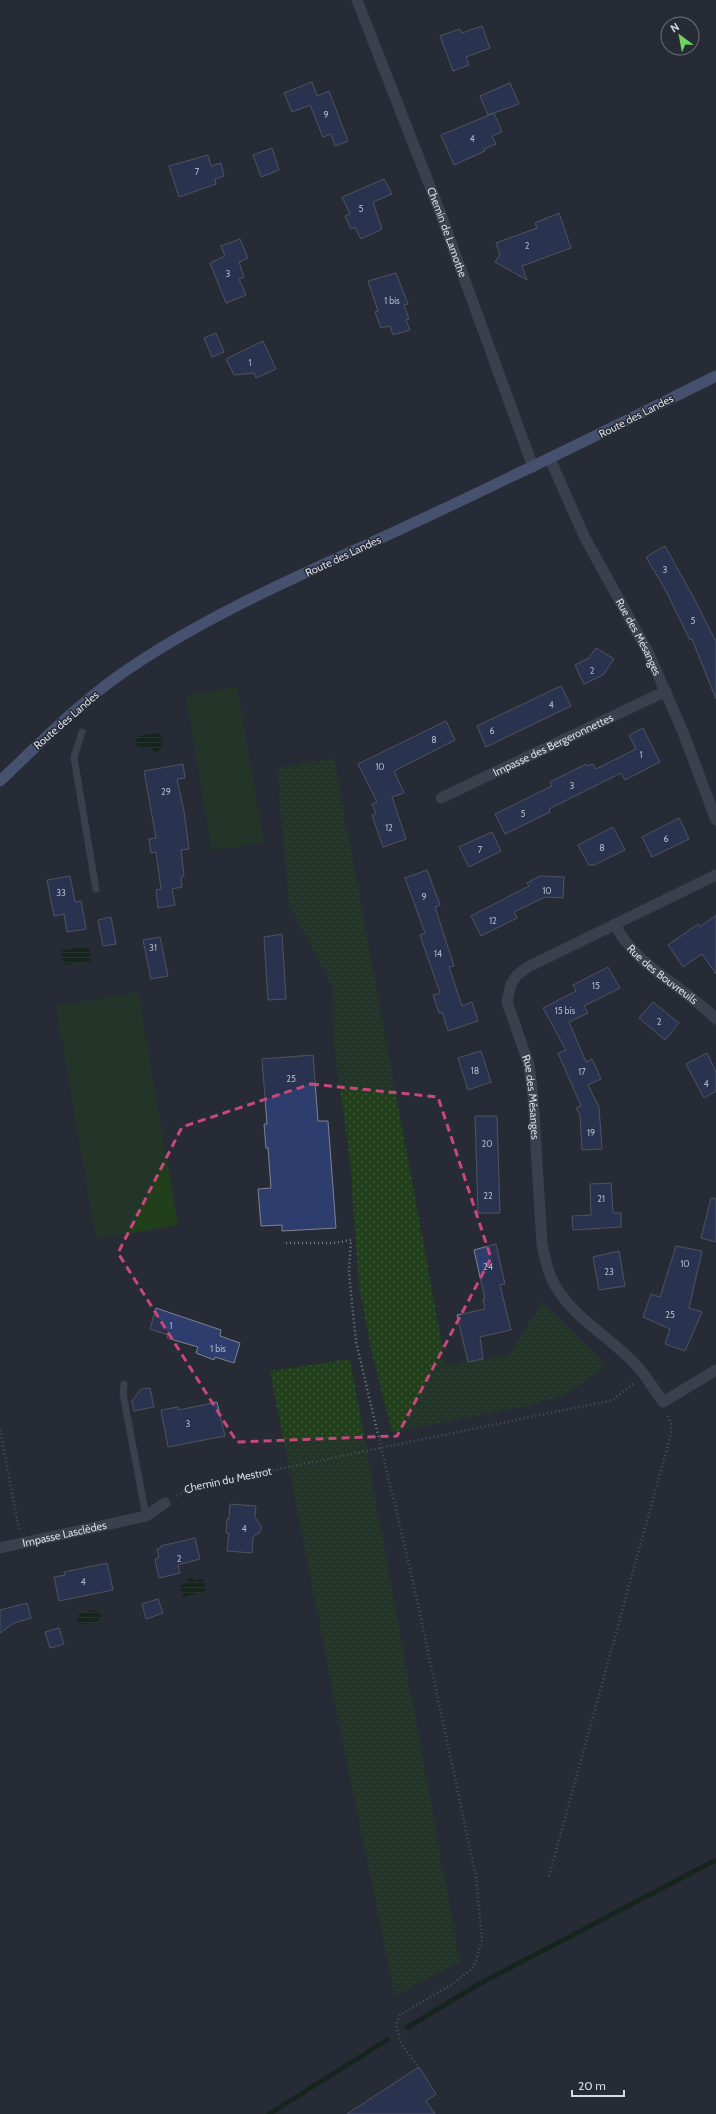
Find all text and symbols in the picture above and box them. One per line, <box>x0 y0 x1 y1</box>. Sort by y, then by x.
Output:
north arrow <box>660 16 700 56</box>
text: N <box>668 20 682 36</box>
house number: 9 <box>323 109 329 120</box>
house number: 4 <box>469 133 475 144</box>
house number: 7 <box>195 166 200 177</box>
street label: Chemin de Lamothe <box>424 185 470 279</box>
house number: 5 <box>359 203 364 214</box>
house number: 2 <box>525 240 530 251</box>
house number: 3 <box>226 268 231 279</box>
house number: 1 bis <box>384 295 400 306</box>
house number: 1 <box>249 357 252 368</box>
street label: Route des Landes <box>596 391 676 441</box>
street label: Route des Landes <box>303 532 384 580</box>
house number: 3 <box>663 564 668 575</box>
street label: Rue des Mésanges <box>613 596 665 678</box>
house number: 5 <box>691 615 696 626</box>
house number: 2 <box>590 665 595 676</box>
street label: Route des Landes <box>30 688 102 752</box>
house number: 4 <box>548 699 554 710</box>
street label: Impasse des Bergeronnettes <box>491 710 616 779</box>
house number: 6 <box>489 725 495 736</box>
house number: 8 <box>431 734 437 745</box>
house number: 1 <box>640 749 643 760</box>
house number: 10 <box>375 761 385 772</box>
house number: 3 <box>570 780 575 791</box>
house number: 29 <box>161 786 171 797</box>
house number: 5 <box>521 808 526 819</box>
house number: 12 <box>385 822 393 833</box>
house number: 6 <box>663 833 669 844</box>
house number: 8 <box>599 842 605 853</box>
house number: 7 <box>478 844 483 855</box>
house number: 10 <box>542 885 552 896</box>
house number: 33 <box>56 887 66 898</box>
house number: 9 <box>421 891 427 902</box>
house number: 12 <box>489 915 497 926</box>
street label: Rue des Bouvreuils <box>624 941 701 1007</box>
house number: 31 <box>149 942 157 953</box>
house number: 14 <box>434 948 442 959</box>
house number: 15 <box>592 980 600 991</box>
house number: 15 bis <box>555 1005 575 1016</box>
house number: 2 <box>657 1016 662 1027</box>
street label: Rue des Mésanges <box>519 1053 543 1140</box>
house number: 18 <box>471 1065 479 1076</box>
house number: 17 <box>578 1066 586 1077</box>
house number: 25 <box>286 1073 296 1084</box>
house number: 4 <box>703 1078 709 1089</box>
house number: 19 <box>587 1127 595 1138</box>
house number: 20 <box>482 1138 493 1149</box>
house number: 22 <box>483 1190 493 1201</box>
house number: 21 <box>597 1193 605 1204</box>
house number: 10 <box>680 1258 690 1269</box>
house number: 24 <box>483 1261 493 1272</box>
house number: 23 <box>604 1266 614 1277</box>
house number: 25 <box>665 1309 675 1320</box>
house number: 1 <box>170 1320 173 1331</box>
house number: 1 bis <box>210 1343 226 1354</box>
house number: 3 <box>186 1418 191 1429</box>
street label: Chemin du Mestrot <box>181 1464 273 1497</box>
street label: Impasse Lasclèdes <box>21 1518 108 1550</box>
house number: 4 <box>241 1523 247 1534</box>
house number: 2 <box>177 1553 182 1564</box>
house number: 4 <box>80 1576 86 1587</box>
scale bar <box>572 2072 624 2098</box>
text: 20 m <box>578 2078 606 2093</box>

